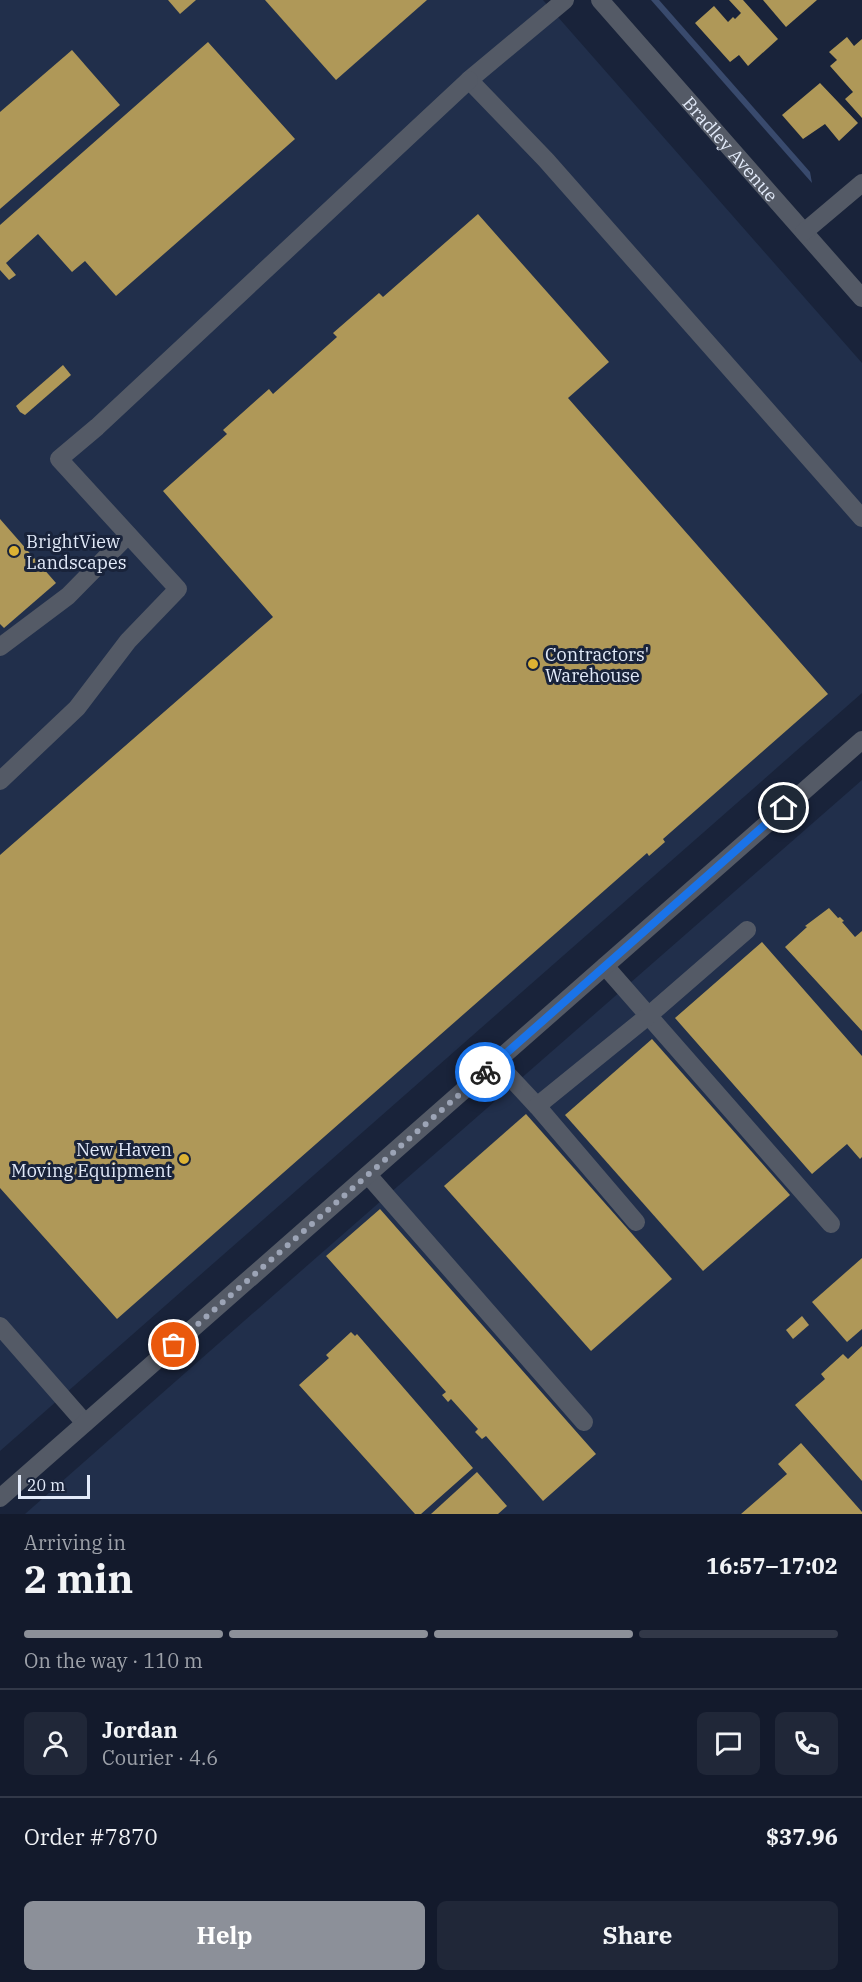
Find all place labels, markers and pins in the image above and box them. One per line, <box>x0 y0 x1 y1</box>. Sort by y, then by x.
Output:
place label: BrightView Landscapes <box>26 530 126 574</box>
marker: BrightView Landscapes <box>7 544 21 558</box>
place label: Contractors' Warehouse <box>545 643 649 687</box>
marker: Contractors' Warehouse <box>526 657 540 671</box>
pin <box>758 782 809 833</box>
place label: New Haven Moving Equipment <box>11 1138 172 1182</box>
marker: New Haven Moving Equipment <box>177 1152 191 1166</box>
pin <box>148 1319 199 1370</box>

